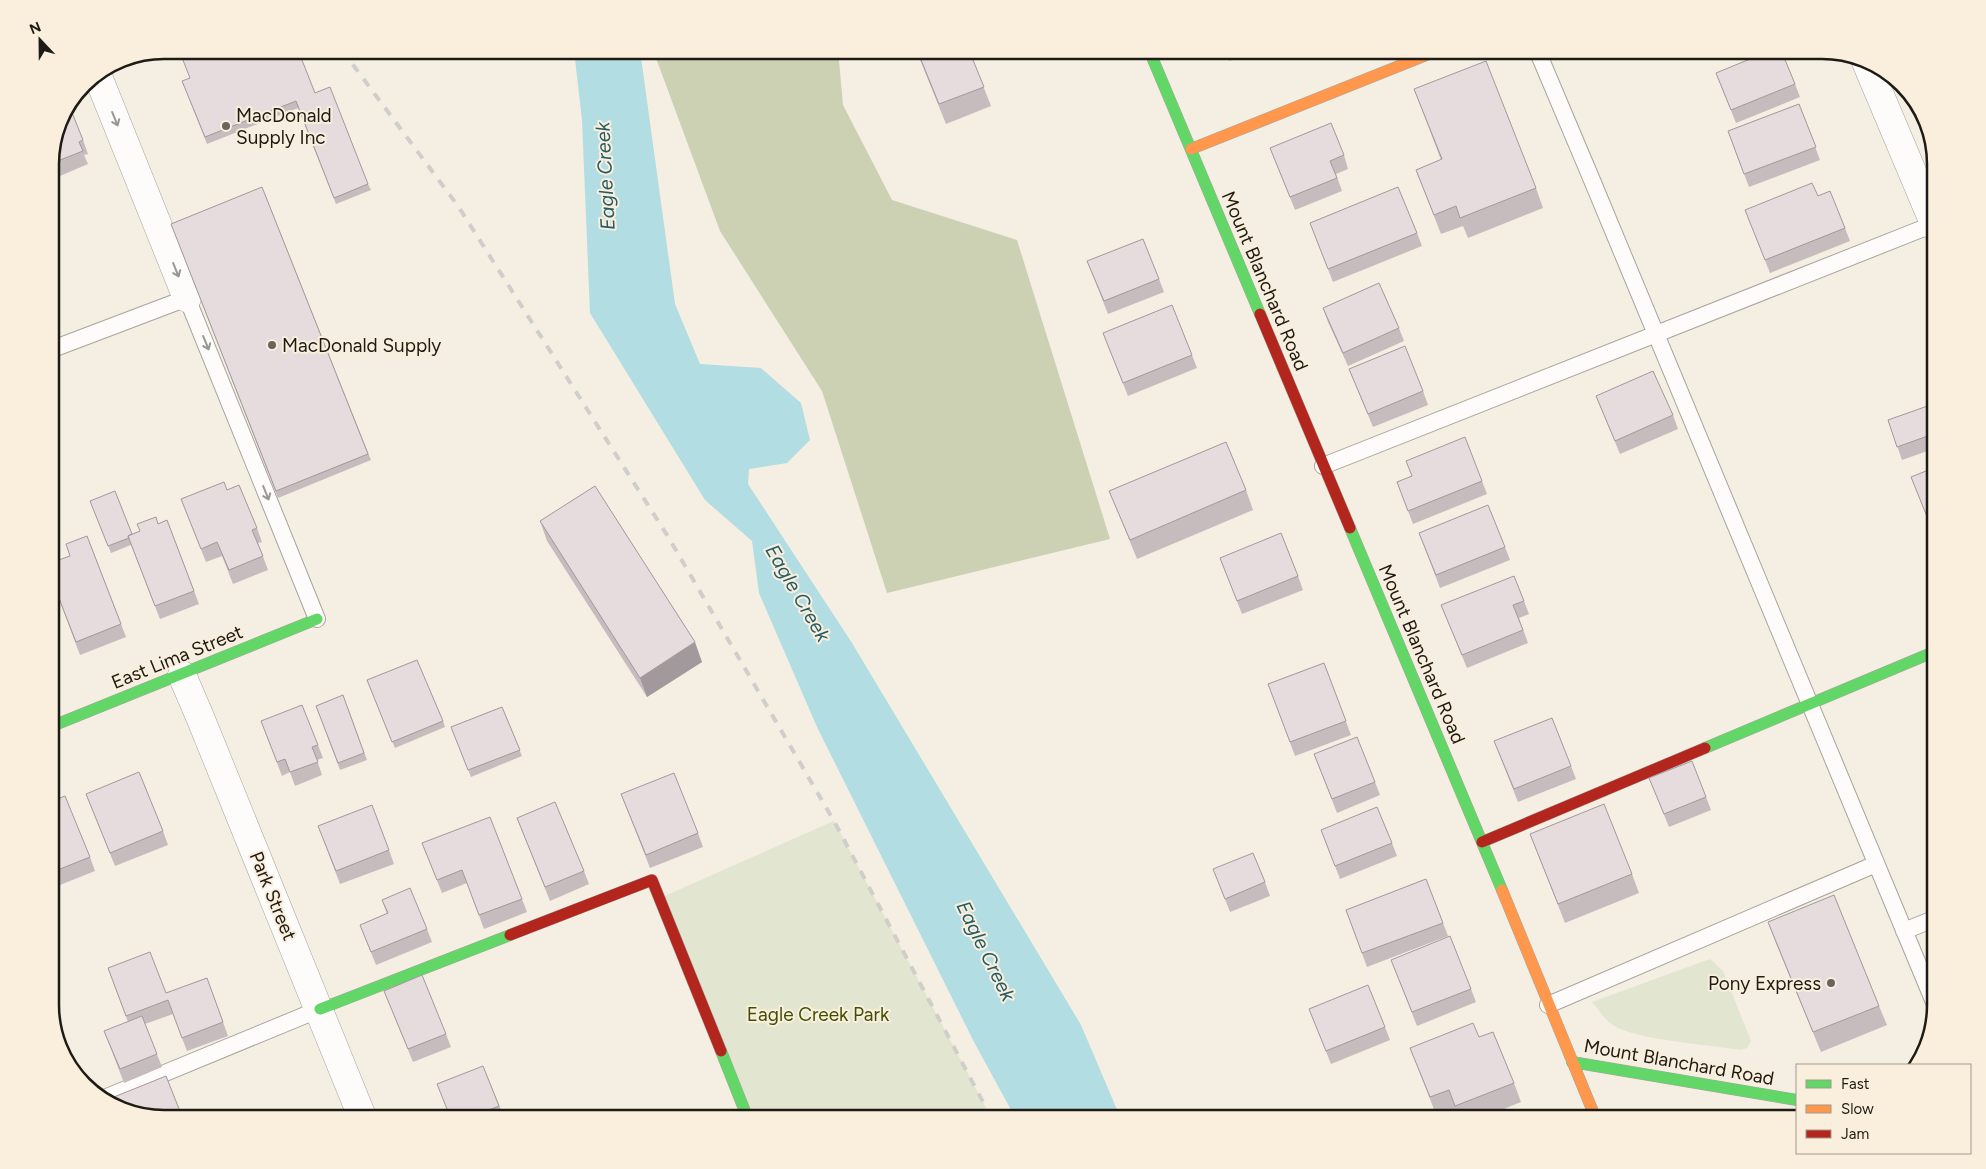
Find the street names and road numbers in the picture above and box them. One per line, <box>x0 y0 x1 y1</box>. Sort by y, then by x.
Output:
street label: Mount Blanchard Road <box>1217 188 1313 374</box>
street label: Mount Blanchard Road <box>1374 561 1470 747</box>
street label: East Lima Street <box>108 620 246 694</box>
street label: Park Street <box>245 848 301 944</box>
street label: Mount Blanchard Road <box>1582 1034 1776 1090</box>

